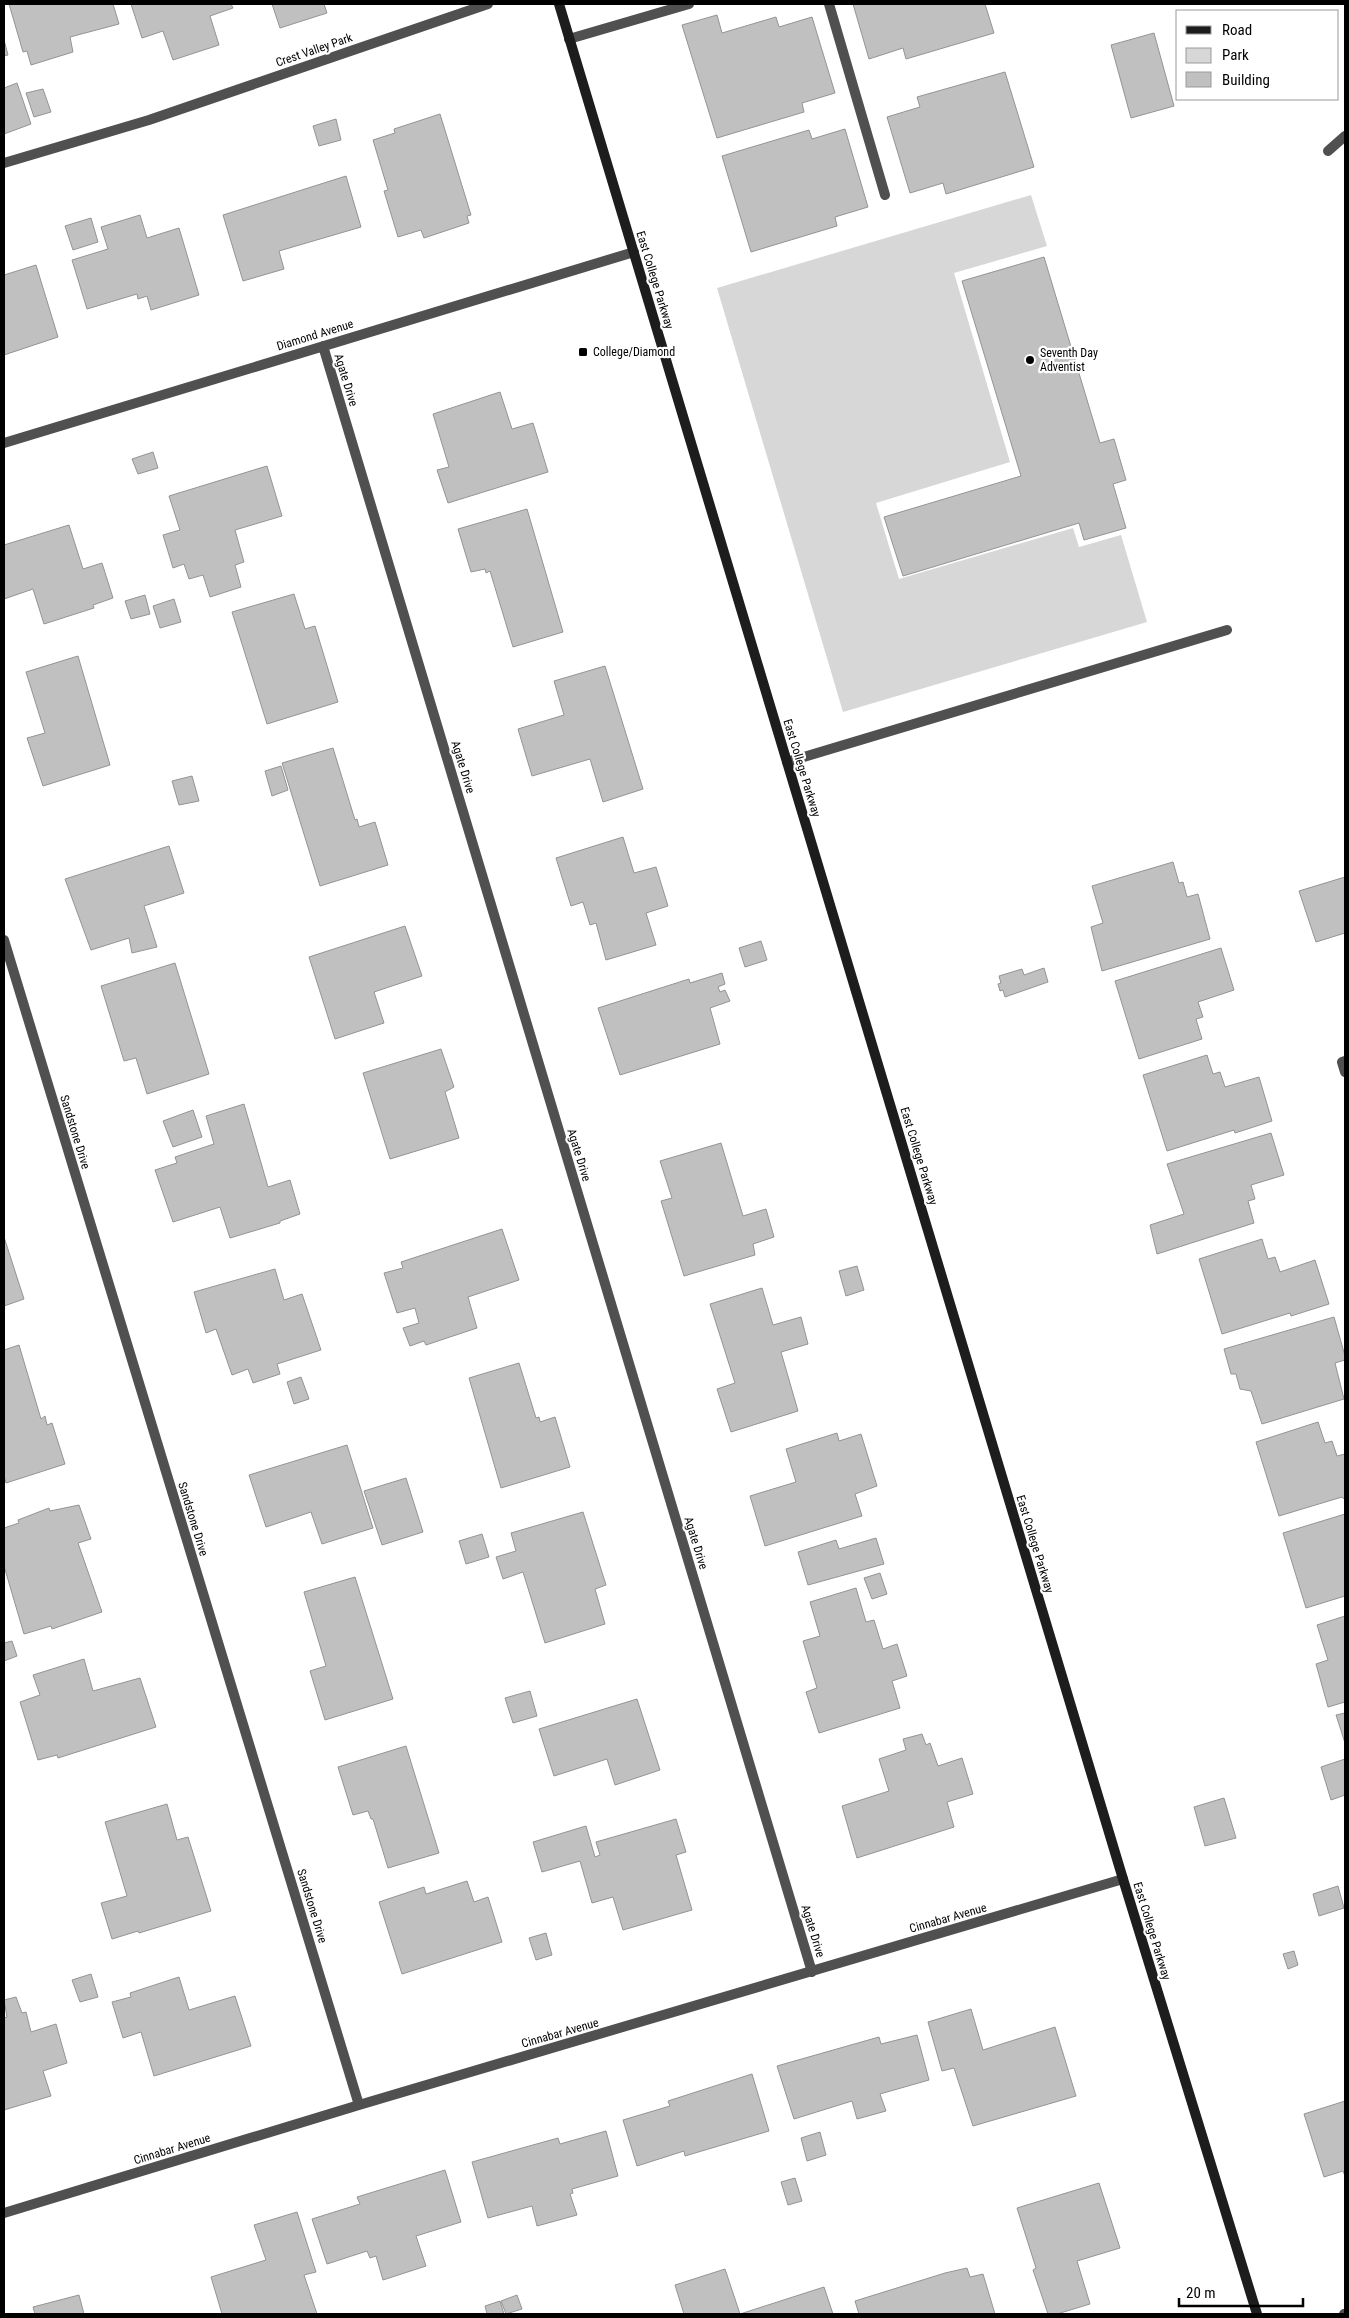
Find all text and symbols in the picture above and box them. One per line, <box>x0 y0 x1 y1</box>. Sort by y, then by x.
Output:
legend <box>1176 10 1339 100</box>
text: Road <box>1222 21 1252 39</box>
street label: Crest Valley Park <box>274 30 355 70</box>
text: Park <box>1222 46 1249 64</box>
text: Building <box>1222 71 1270 89</box>
street label: East College Parkway <box>633 229 677 331</box>
street label: Diamond Avenue <box>275 317 355 353</box>
place label: College/Diamond <box>593 345 675 359</box>
marker: College/Diamond <box>577 346 589 358</box>
place label: Seventh Day Adventist <box>1040 346 1098 374</box>
street label: Agate Drive <box>331 352 361 408</box>
marker: Seventh Day Adventist <box>1024 354 1036 366</box>
street label: East College Parkway <box>780 717 824 819</box>
street label: Agate Drive <box>448 739 478 795</box>
street label: Sandstone Drive <box>57 1093 93 1171</box>
street label: East College Parkway <box>897 1105 941 1207</box>
street label: Agate Drive <box>564 1127 594 1183</box>
street label: Sandstone Drive <box>175 1480 211 1558</box>
street label: East College Parkway <box>1013 1493 1057 1595</box>
street label: Agate Drive <box>681 1515 711 1571</box>
street label: Sandstone Drive <box>294 1867 330 1945</box>
street label: East College Parkway <box>1130 1880 1174 1982</box>
street label: Cinnabar Avenue <box>908 1900 989 1936</box>
street label: Agate Drive <box>798 1903 828 1959</box>
street label: Cinnabar Avenue <box>520 2015 601 2051</box>
street label: Cinnabar Avenue <box>132 2131 212 2167</box>
scale bar <box>1179 2276 1303 2308</box>
text: 20 m <box>1186 2284 1216 2302</box>

